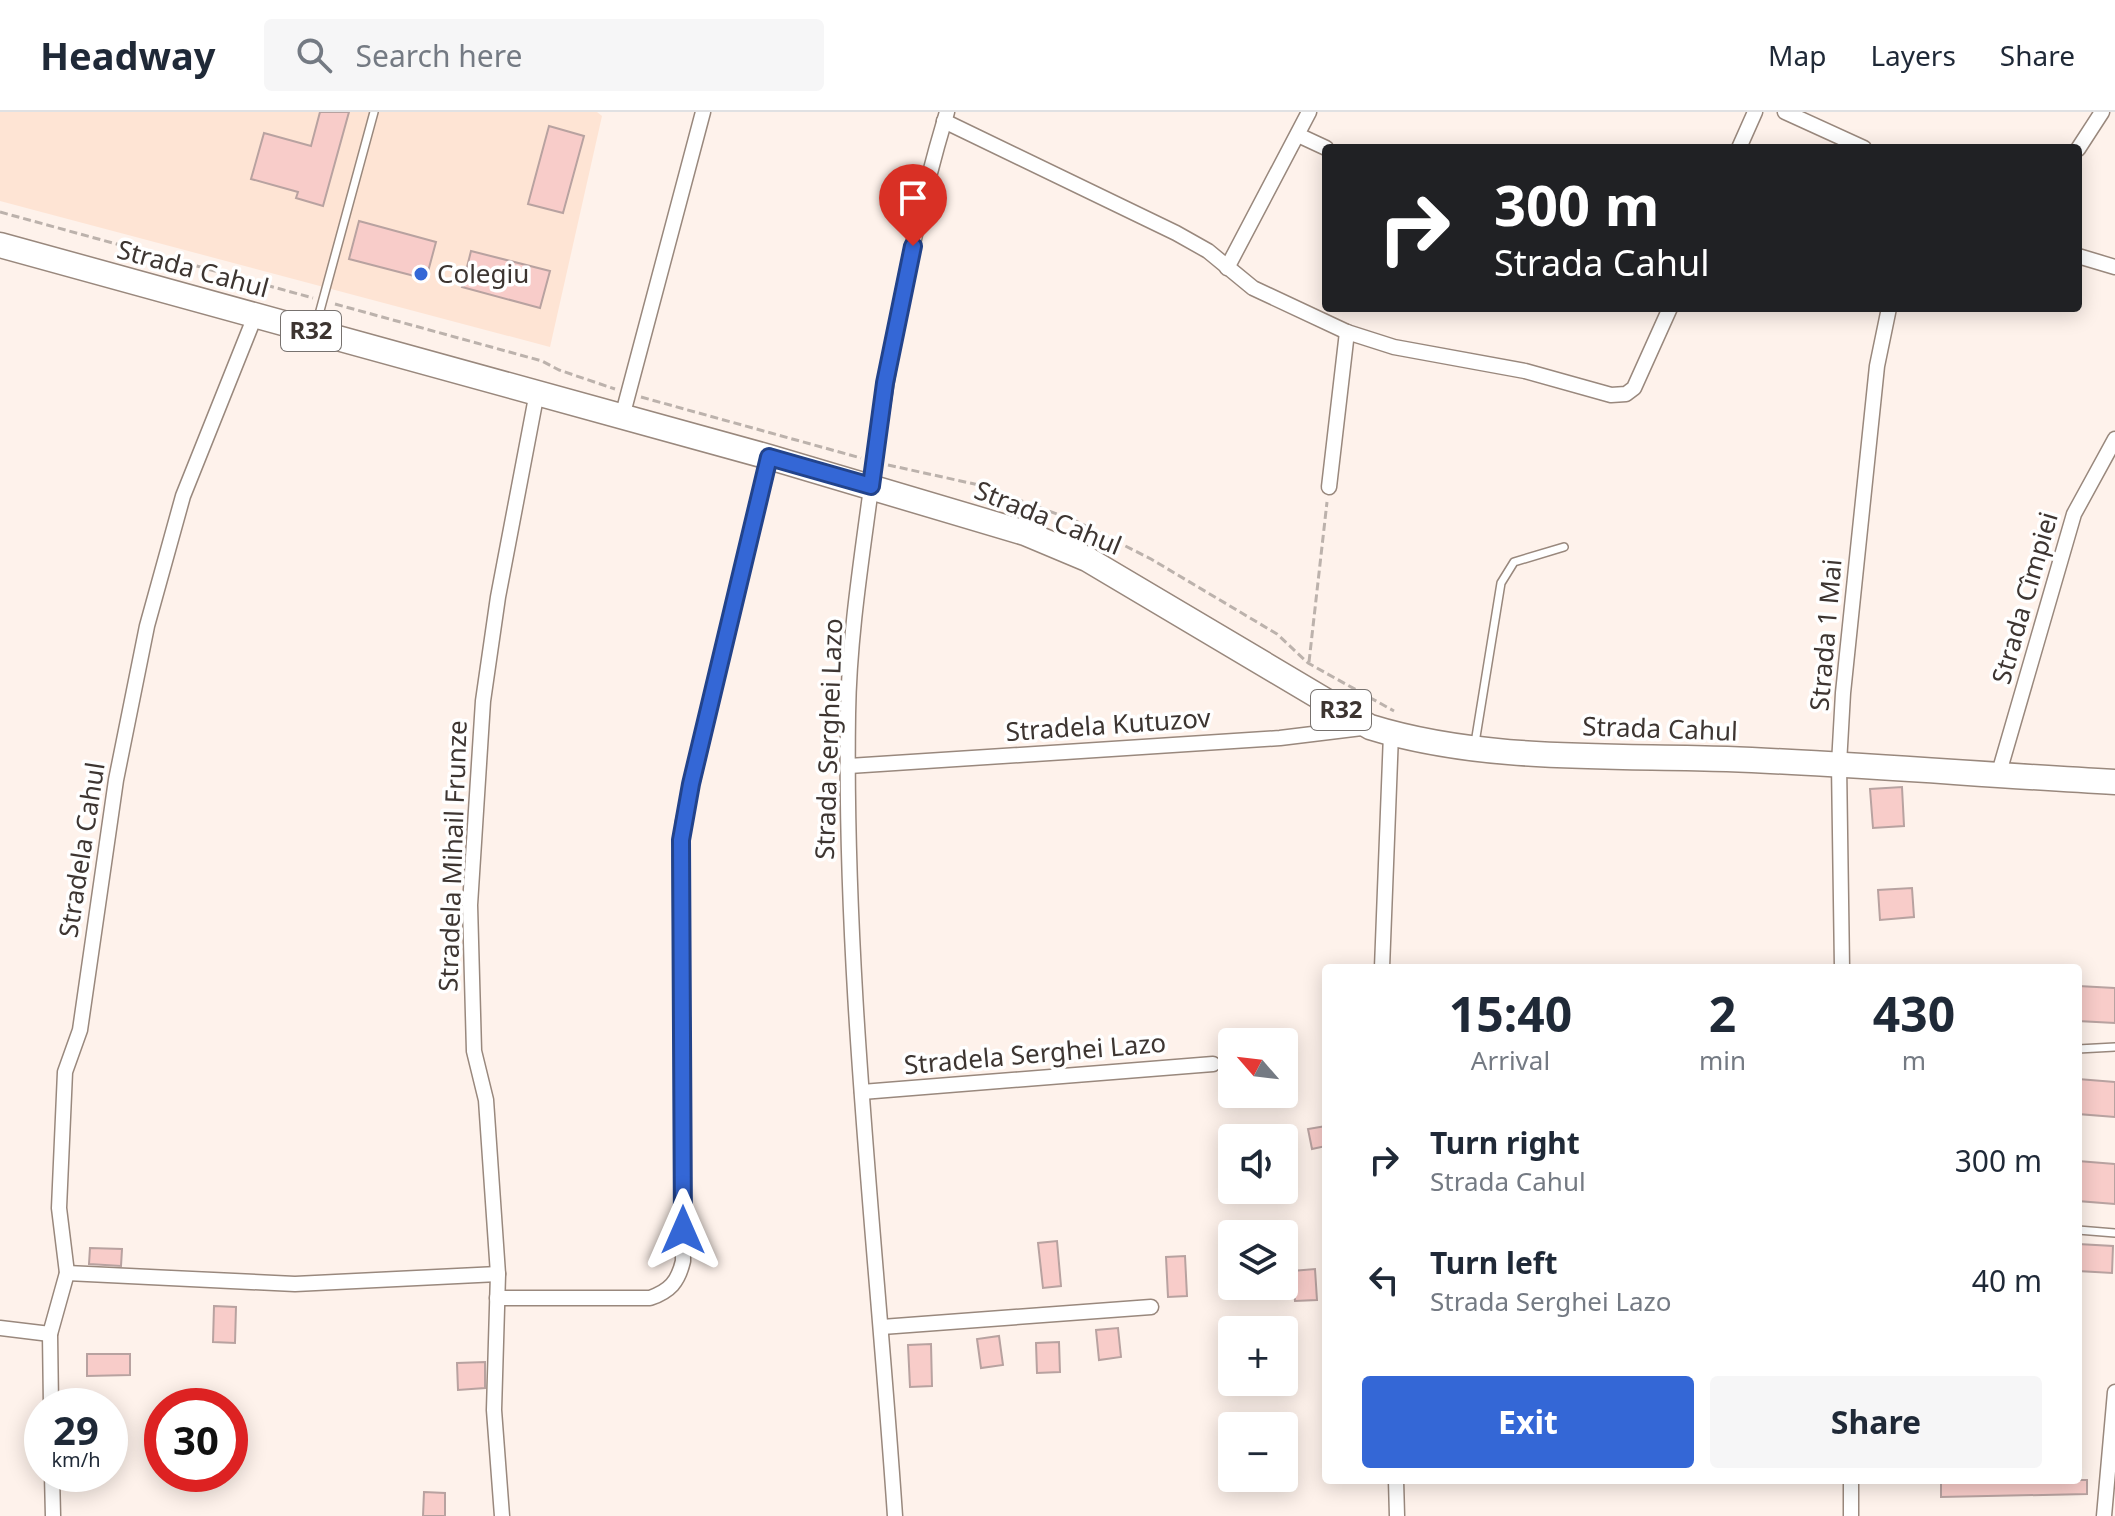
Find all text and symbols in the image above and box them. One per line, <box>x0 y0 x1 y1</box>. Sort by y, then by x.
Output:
search box <box>264 19 824 91</box>
text: Headway <box>40 29 216 81</box>
icon: search <box>292 33 336 77</box>
text: Search here <box>356 35 522 76</box>
text: Map <box>1768 36 1826 74</box>
text: Layers <box>1870 36 1956 74</box>
text: Share <box>2000 36 2075 74</box>
pin <box>879 164 947 246</box>
text: 300 m <box>1494 166 1659 242</box>
icon: arrive <box>891 176 935 220</box>
icon: right <box>1362 176 1466 280</box>
street label: Strada Cahul <box>113 231 273 306</box>
text: Strada Cahul <box>1494 238 1710 287</box>
place label: Colegiu <box>437 255 529 291</box>
marker: Colegiu <box>412 265 430 283</box>
road number: R32 <box>281 311 341 351</box>
street label: Strada Cahul <box>969 471 1127 563</box>
street label: Strada Cîmpiei <box>1982 508 2066 688</box>
street label: Strada 1 Mai <box>1800 557 1850 712</box>
street label: Strada Serghei Lazo <box>806 618 850 860</box>
road number: R32 <box>1311 690 1371 730</box>
street label: Stradela Kutuzov <box>1004 699 1212 749</box>
street label: Strada Cahul <box>1582 707 1738 749</box>
street label: Stradela Mihail Frunze <box>429 720 475 992</box>
street label: Stradela Cahul <box>49 760 113 940</box>
text: 15:40 <box>1449 981 1572 1046</box>
text: 2 <box>1709 981 1736 1046</box>
text: 430 <box>1873 981 1955 1046</box>
street label: Stradela Serghei Lazo <box>902 1024 1167 1082</box>
north arrow <box>1218 1028 1298 1108</box>
map controls <box>1218 1028 1298 1492</box>
text: Arrival <box>1471 1042 1550 1078</box>
text: min <box>1699 1042 1746 1078</box>
text: m <box>1902 1042 1926 1078</box>
text: Turn right <box>1430 1122 1580 1163</box>
button: sound <box>1218 1124 1298 1204</box>
icon: right <box>1362 1138 1406 1182</box>
text: 300 m <box>1955 1140 2042 1181</box>
text: Strada Cahul <box>1430 1163 1586 1199</box>
position arrow <box>641 1188 725 1272</box>
button: layers <box>1218 1220 1298 1300</box>
text: Turn left <box>1430 1242 1558 1283</box>
icon: left <box>1362 1258 1406 1302</box>
text: 40 m <box>1972 1260 2042 1301</box>
text: Strada Serghei Lazo <box>1430 1283 1672 1319</box>
button: + <box>1218 1316 1298 1396</box>
button: Exit <box>1362 1376 1694 1468</box>
button: Share <box>1710 1376 2042 1468</box>
speed limit sign: 30 <box>144 1388 248 1492</box>
text: 29 <box>53 1402 99 1457</box>
button: − <box>1218 1412 1298 1492</box>
text: km/h <box>51 1446 101 1473</box>

